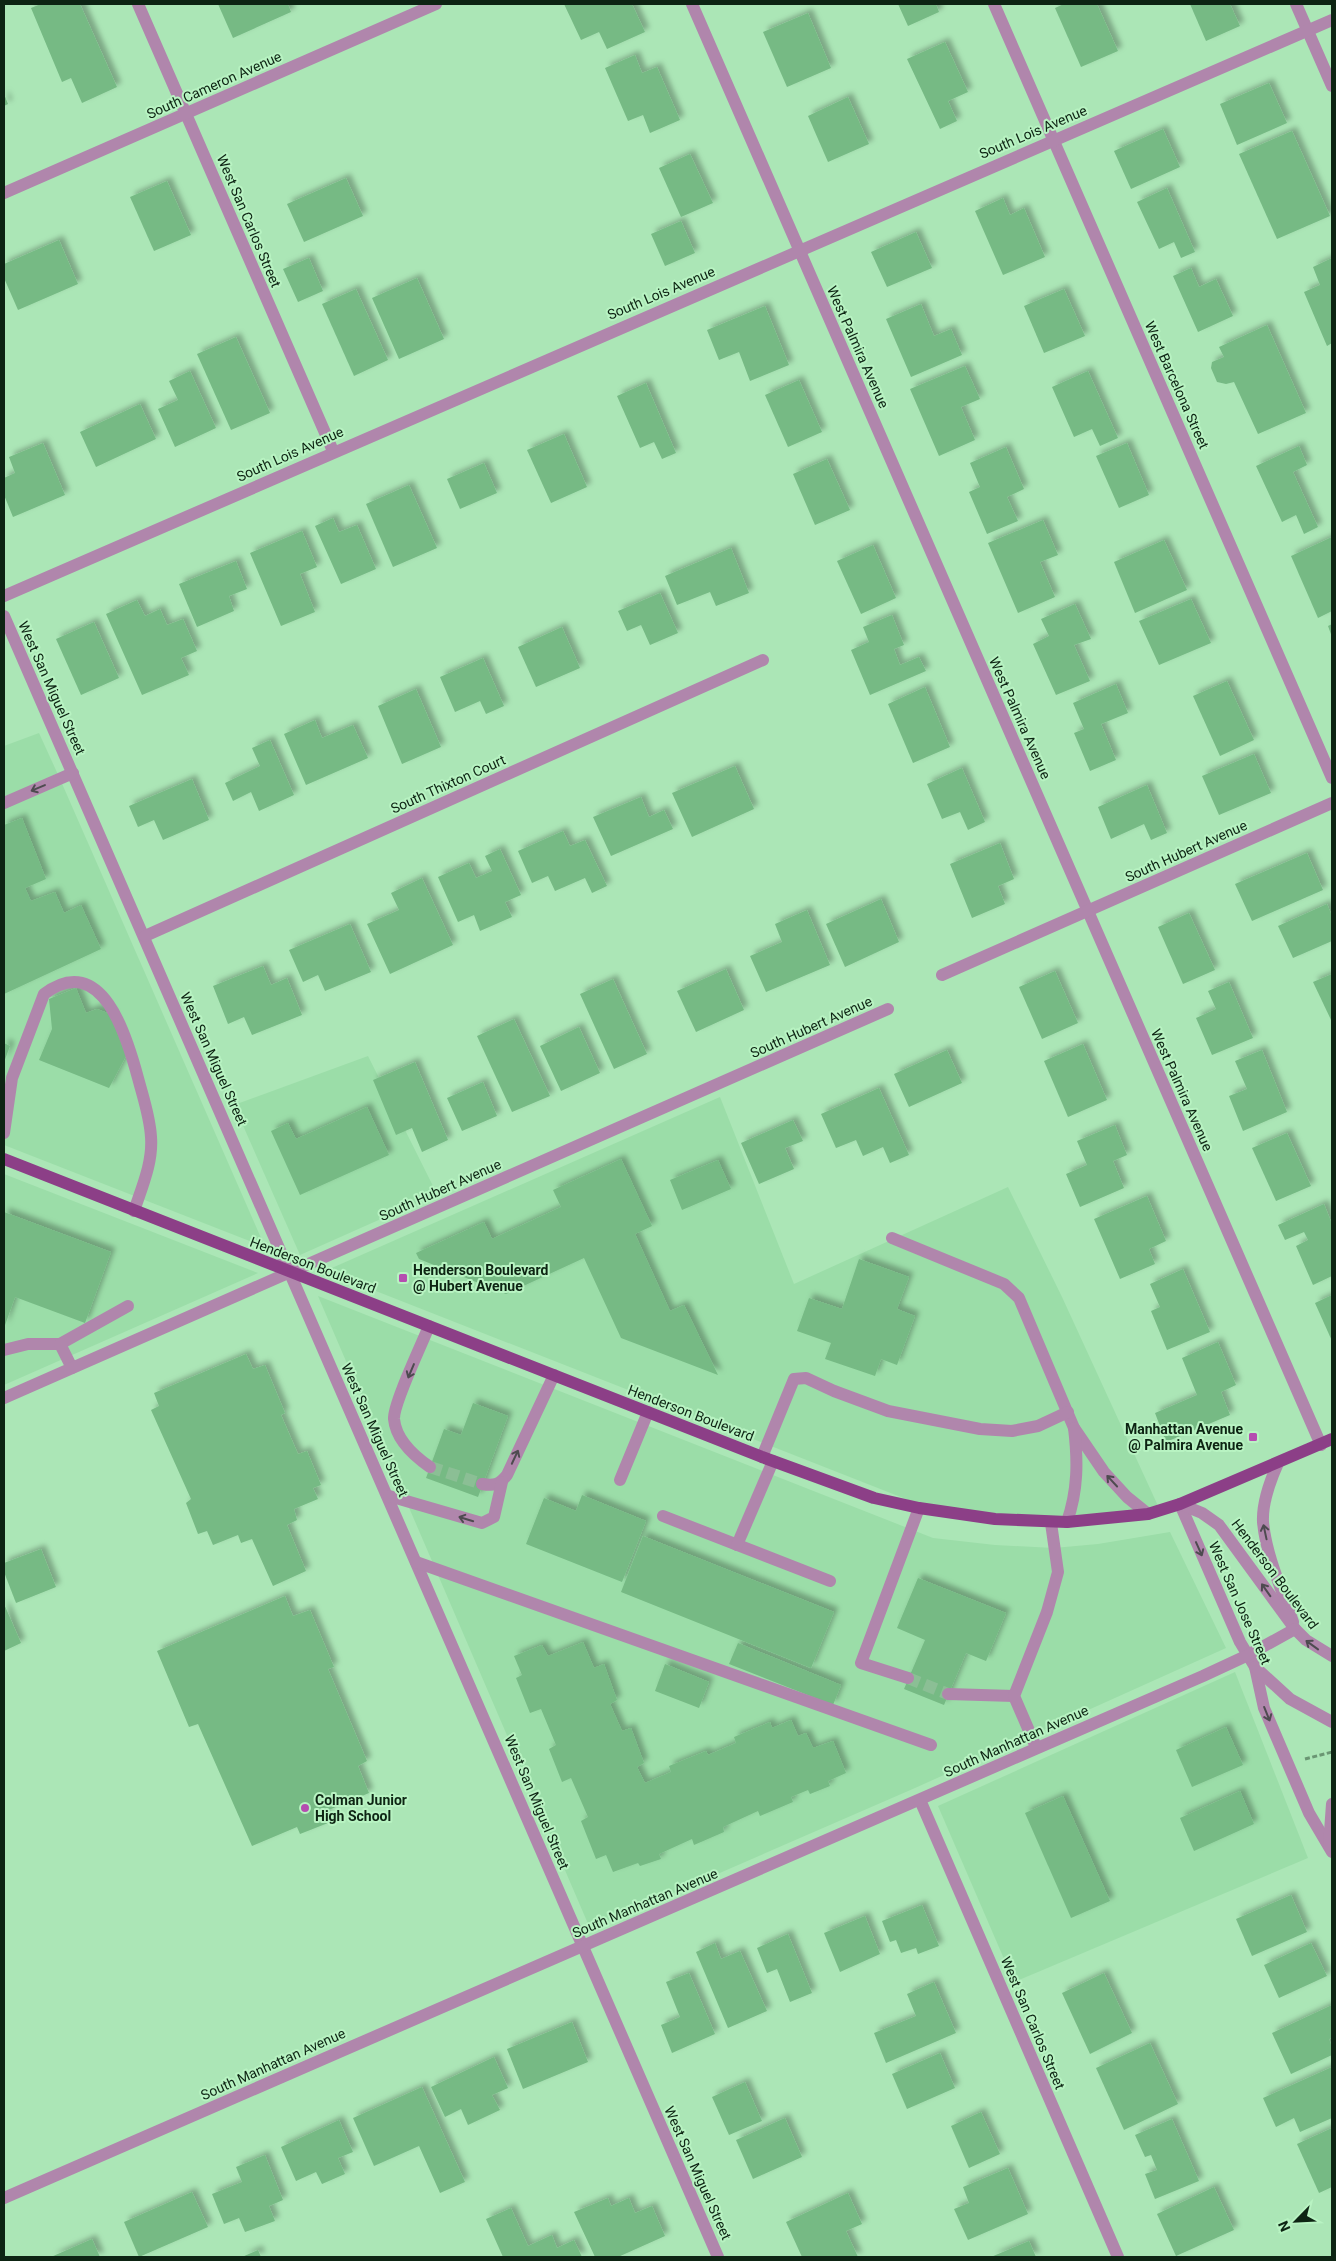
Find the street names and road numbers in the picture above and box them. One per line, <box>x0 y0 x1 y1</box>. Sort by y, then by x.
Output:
street label: South Cameron Avenue <box>144 48 284 122</box>
street label: South Lois Avenue <box>977 102 1089 162</box>
street label: West San Carlos Street <box>214 152 284 290</box>
street label: South Lois Avenue <box>605 263 717 323</box>
street label: West Palmira Avenue <box>824 284 892 410</box>
street label: West Barcelona Street <box>1142 319 1212 452</box>
street label: South Lois Avenue <box>234 423 346 485</box>
street label: West San Miguel Street <box>15 619 89 758</box>
street label: West Palmira Avenue <box>986 655 1054 781</box>
street label: South Thixton Court <box>388 751 508 817</box>
street label: South Hubert Avenue <box>1123 817 1249 885</box>
street label: West San Miguel Street <box>177 990 251 1129</box>
street label: South Hubert Avenue <box>748 993 874 1061</box>
street label: West Palmira Avenue <box>1148 1027 1216 1153</box>
street label: South Hubert Avenue <box>377 1156 503 1224</box>
street label: Henderson Boulevard <box>248 1234 378 1296</box>
street label: West San Miguel Street <box>338 1361 412 1500</box>
street label: Henderson Boulevard <box>626 1382 756 1444</box>
street label: Henderson Boulevard <box>1228 1516 1322 1632</box>
street label: West San Jose Street <box>1206 1539 1274 1667</box>
street label: South Manhattan Avenue <box>941 1702 1091 1780</box>
street label: West San Miguel Street <box>501 1732 573 1872</box>
street label: South Manhattan Avenue <box>570 1865 720 1941</box>
street label: West San Carlos Street <box>998 1954 1068 2092</box>
street label: South Manhattan Avenue <box>198 2025 348 2103</box>
street label: West San Miguel Street <box>661 2104 735 2243</box>

